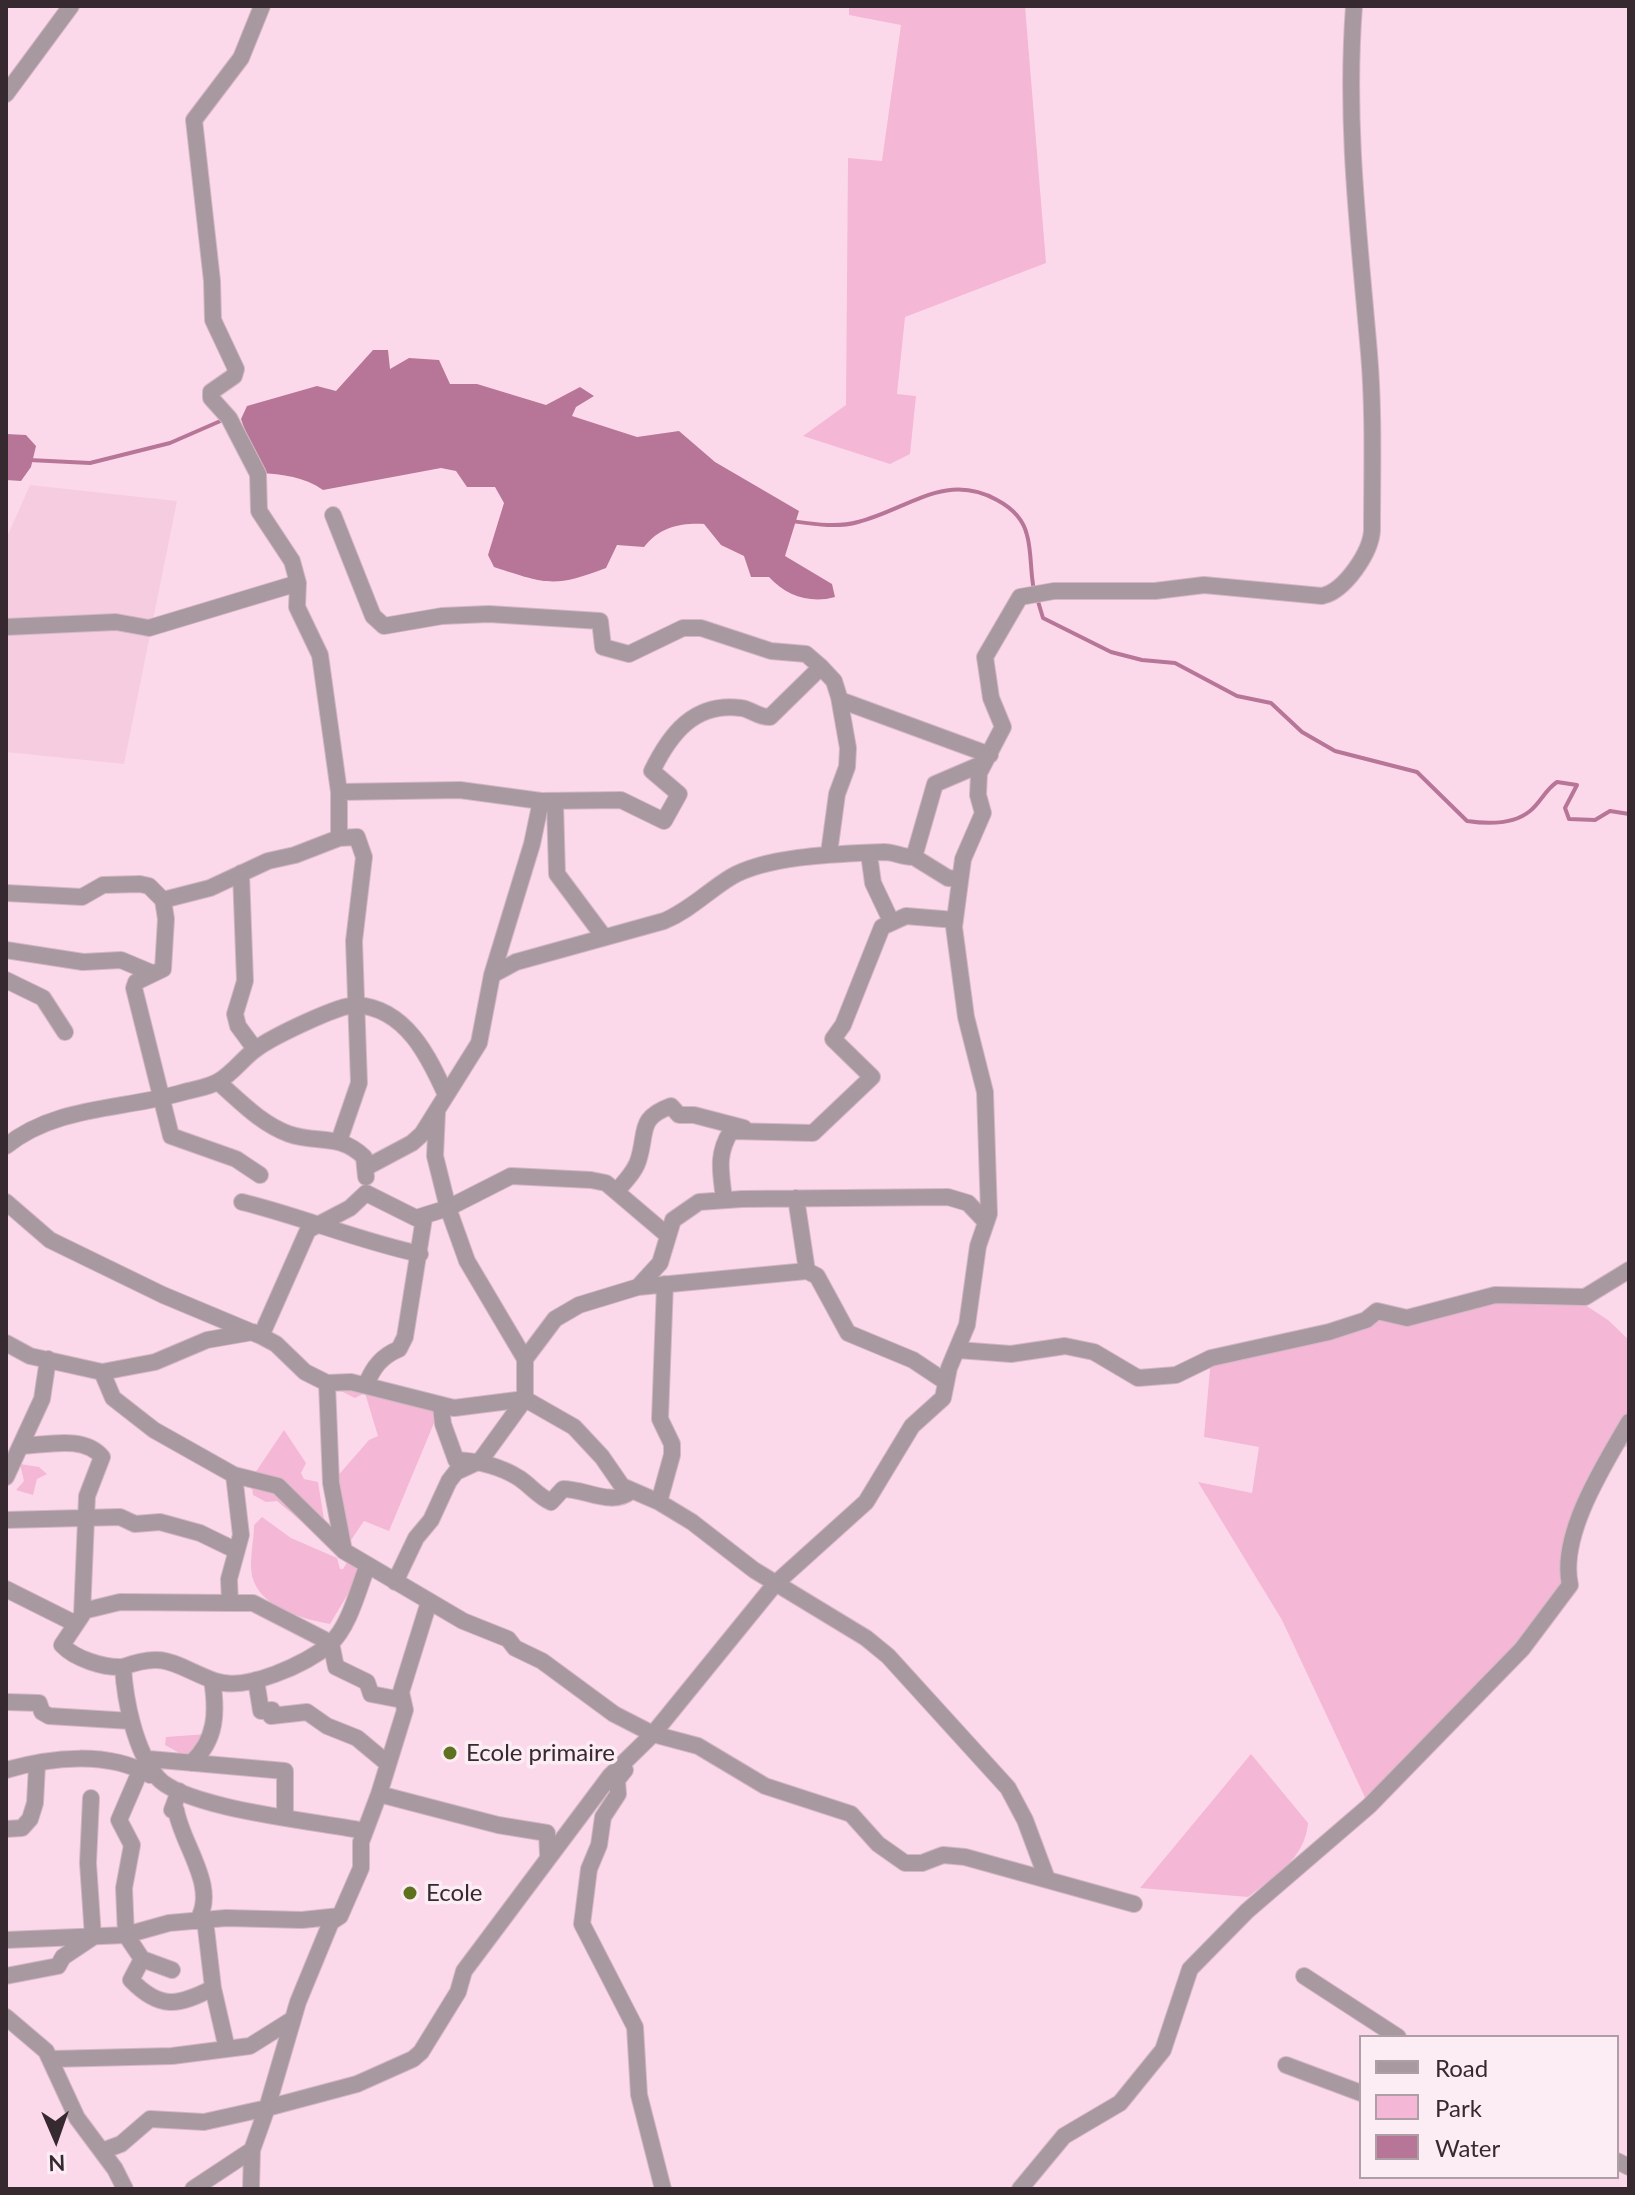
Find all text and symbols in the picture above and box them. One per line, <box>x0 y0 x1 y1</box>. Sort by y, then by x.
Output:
place label: Ecole primaire <box>466 1739 615 1767</box>
marker: Ecole primaire <box>441 1744 459 1762</box>
place label: Ecole <box>426 1879 482 1907</box>
marker: Ecole <box>401 1884 419 1902</box>
legend <box>1359 2035 1619 2179</box>
text: Road <box>1435 2053 1488 2082</box>
text: Park <box>1435 2093 1482 2122</box>
north arrow <box>16 2099 96 2179</box>
text: Water <box>1435 2133 1500 2162</box>
text: N <box>48 2150 66 2177</box>

